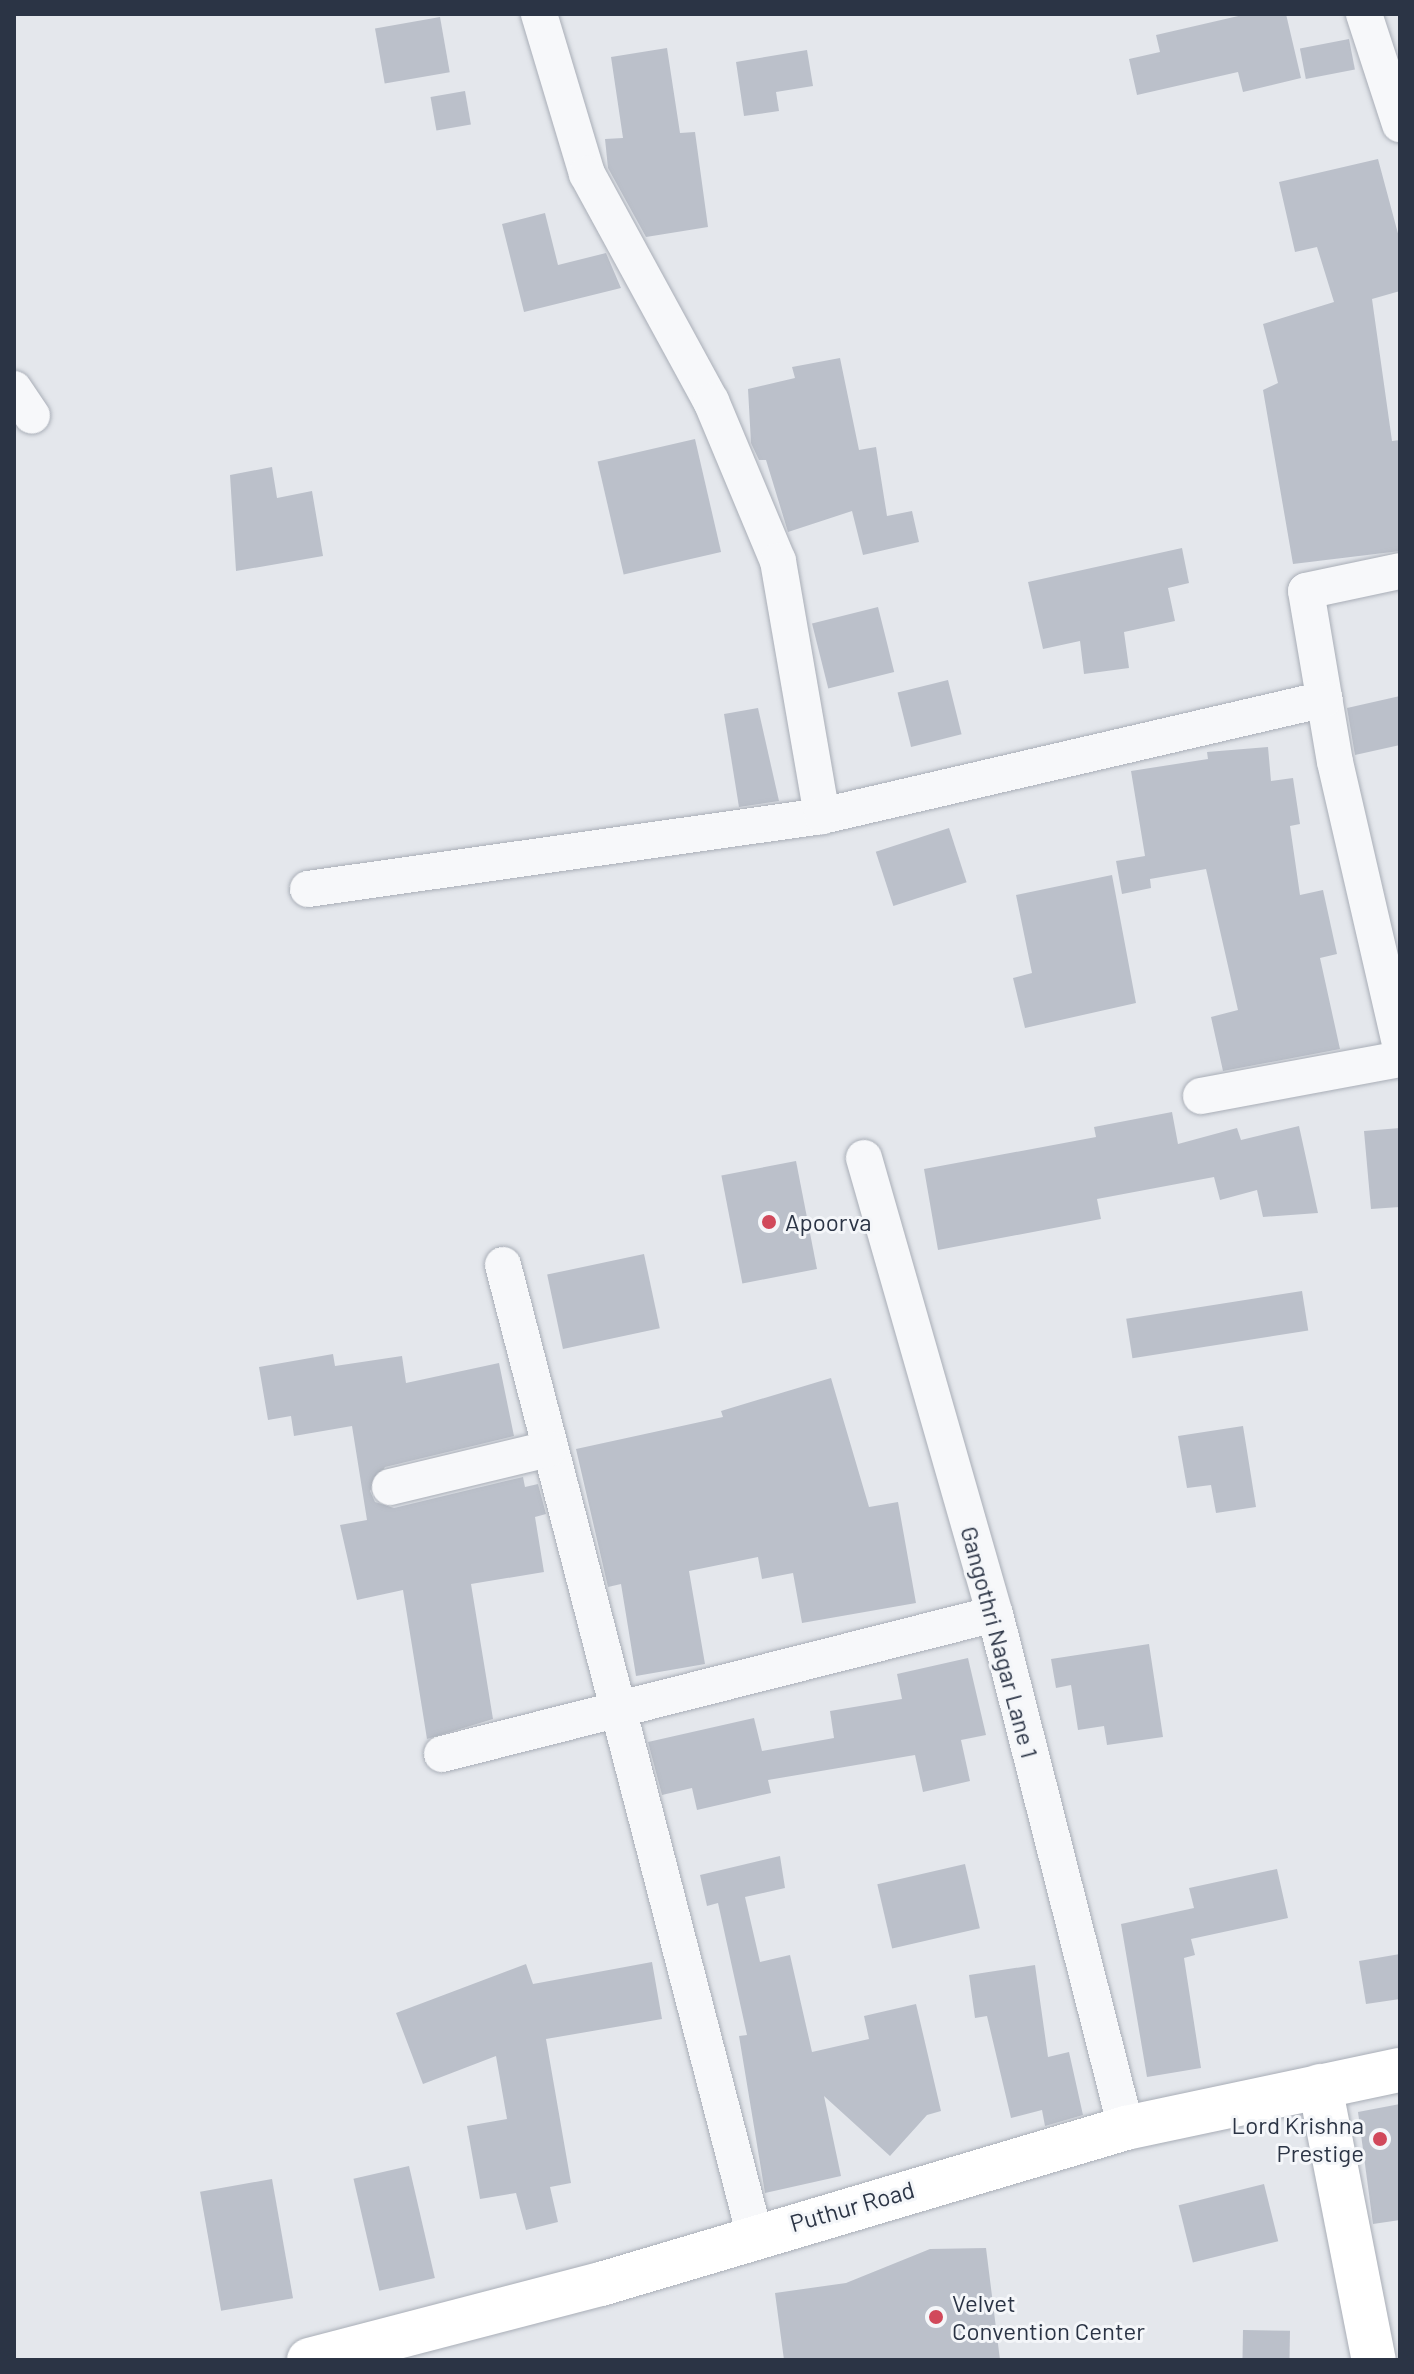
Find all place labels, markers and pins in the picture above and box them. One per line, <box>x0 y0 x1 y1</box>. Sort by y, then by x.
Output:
place label: Apoorva <box>785 1208 872 1236</box>
marker: Apoorva <box>760 1213 778 1231</box>
place label: Lord Krishna Prestige <box>1232 2111 1364 2167</box>
marker: Lord Krishna Prestige <box>1371 2130 1389 2148</box>
place label: Velvet Convention Center <box>952 2289 1145 2345</box>
marker: Velvet Convention Center <box>927 2308 945 2326</box>

